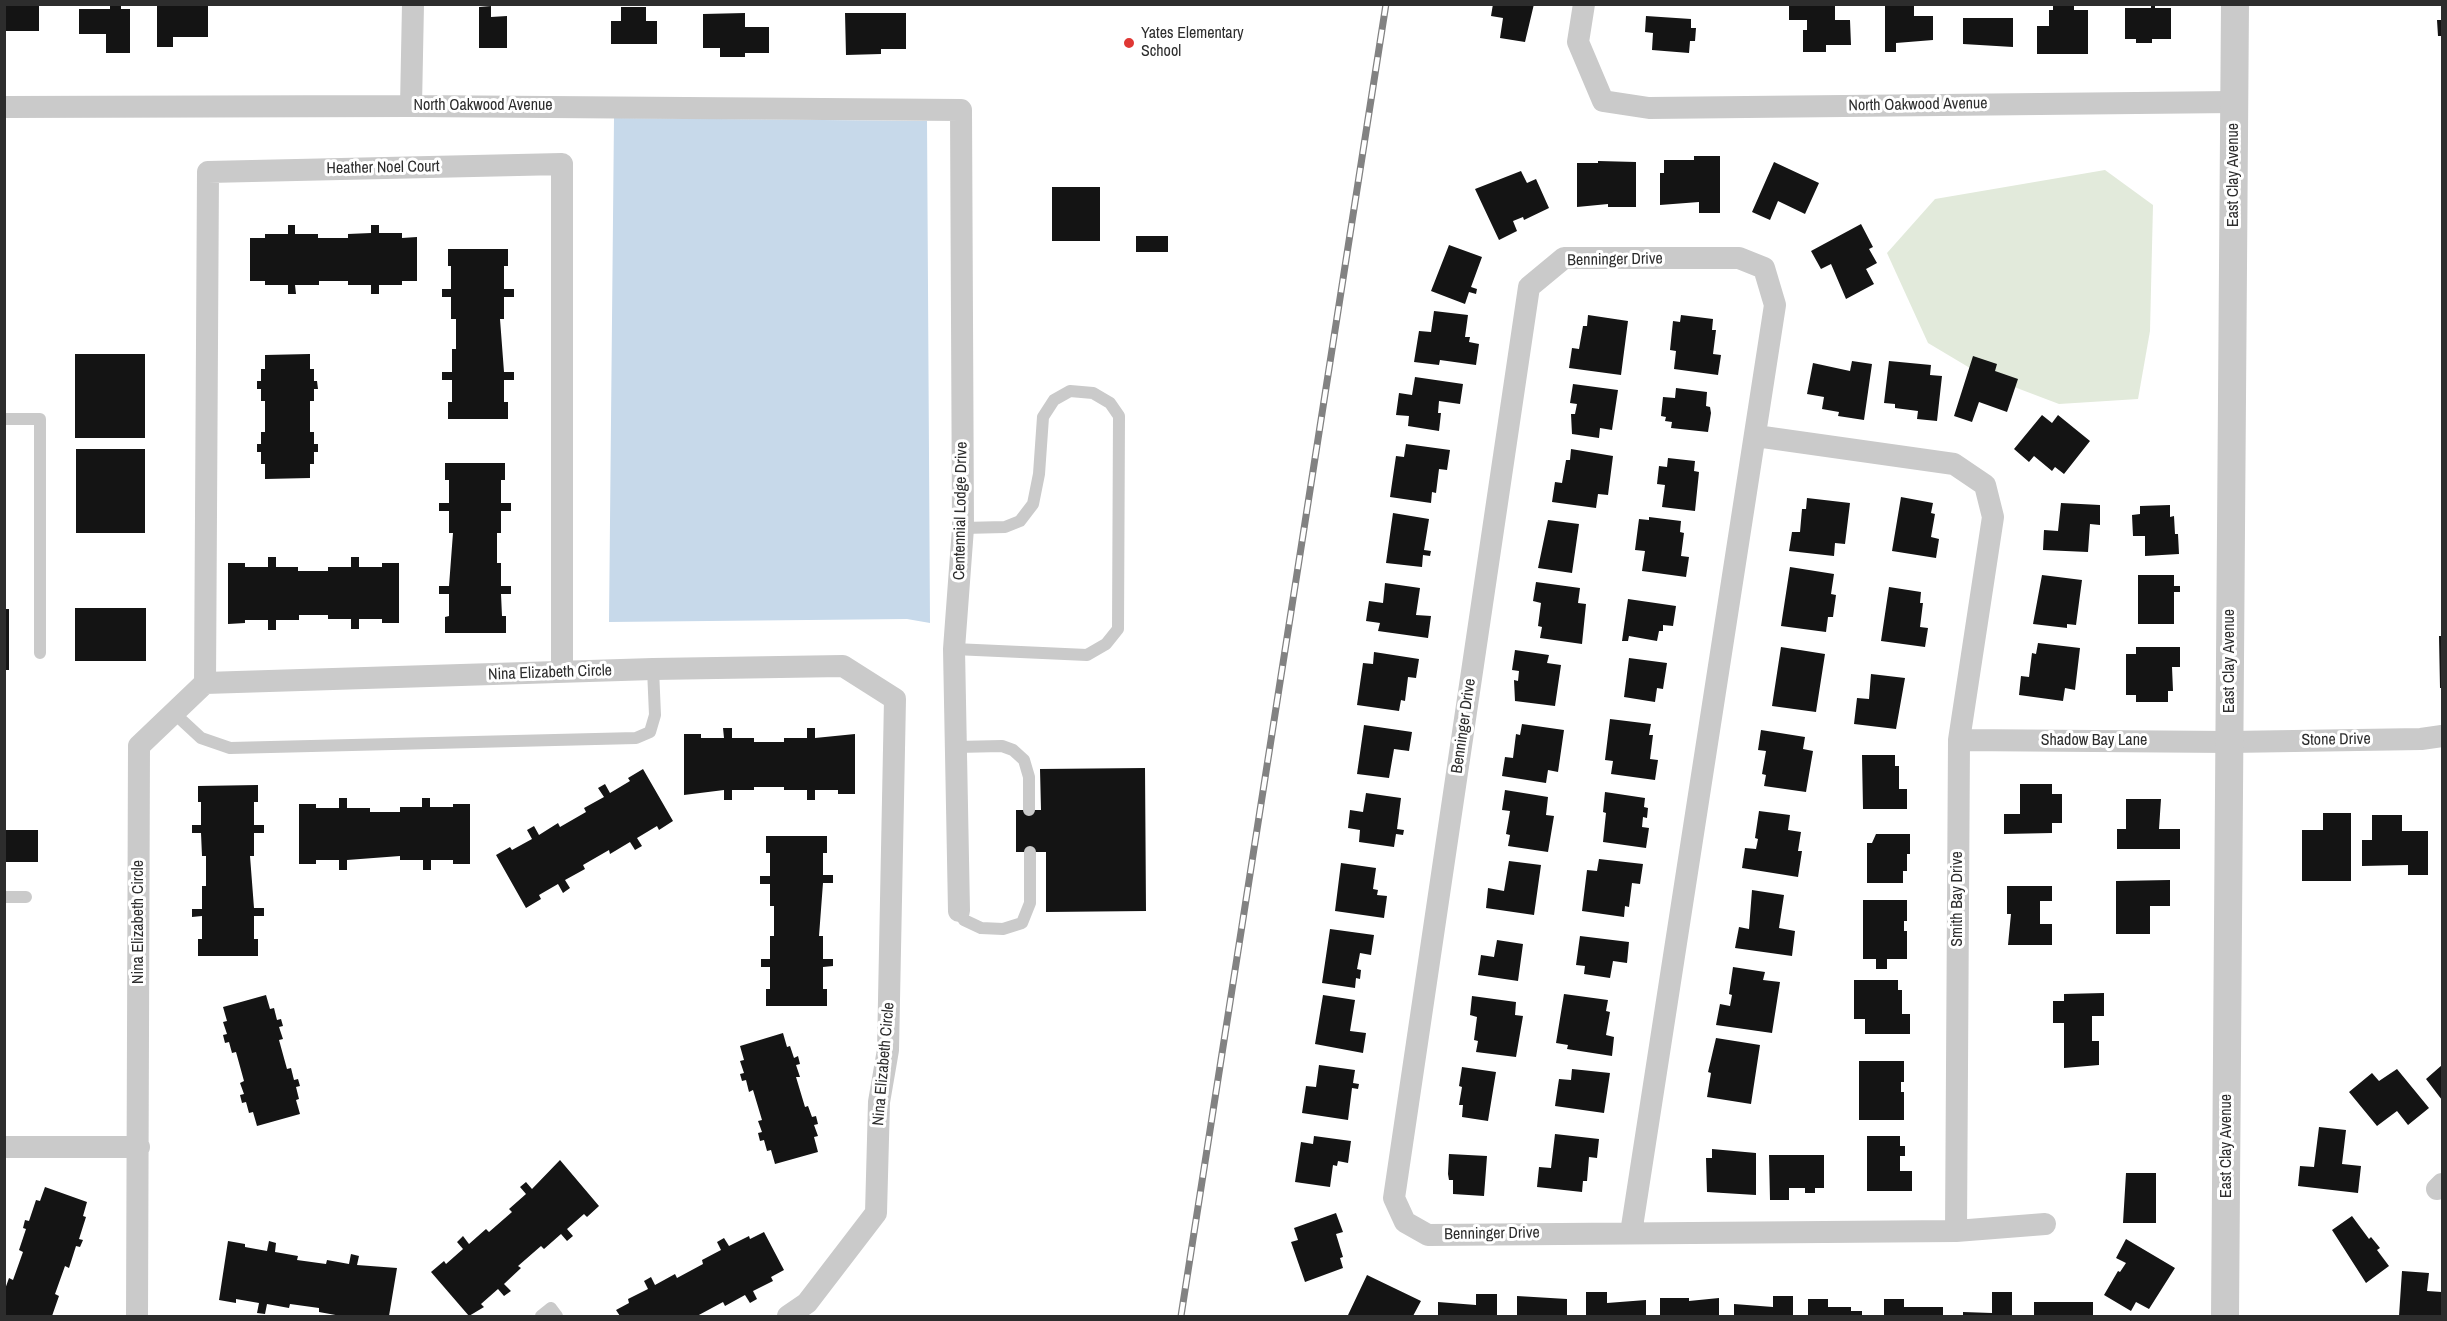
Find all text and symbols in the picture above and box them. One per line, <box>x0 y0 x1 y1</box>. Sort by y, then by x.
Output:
place label: Yates Elementary School <box>1141 24 1244 62</box>
marker: Yates Elementary School <box>1122 36 1136 50</box>
street label: North Oakwood Avenue <box>1848 94 1988 116</box>
street label: North Oakwood Avenue <box>413 96 553 116</box>
street label: East Clay Avenue <box>2224 123 2244 227</box>
street label: Heather Noel Court <box>326 157 440 179</box>
street label: Benninger Drive <box>1567 250 1663 270</box>
street label: Centennial Lodge Drive <box>950 442 972 580</box>
street label: East Clay Avenue <box>2220 609 2240 713</box>
street label: Nina Elizabeth Circle <box>488 661 612 685</box>
street label: Benninger Drive <box>1448 677 1480 775</box>
street label: Stone Drive <box>2301 730 2371 750</box>
street label: Shadow Bay Lane <box>2041 731 2147 751</box>
street label: Smith Bay Drive <box>1948 851 1968 947</box>
street label: Nina Elizabeth Circle <box>129 860 149 984</box>
street label: Nina Elizabeth Circle <box>869 1001 899 1127</box>
street label: East Clay Avenue <box>2217 1094 2237 1198</box>
street label: Benninger Drive <box>1444 1224 1540 1244</box>

